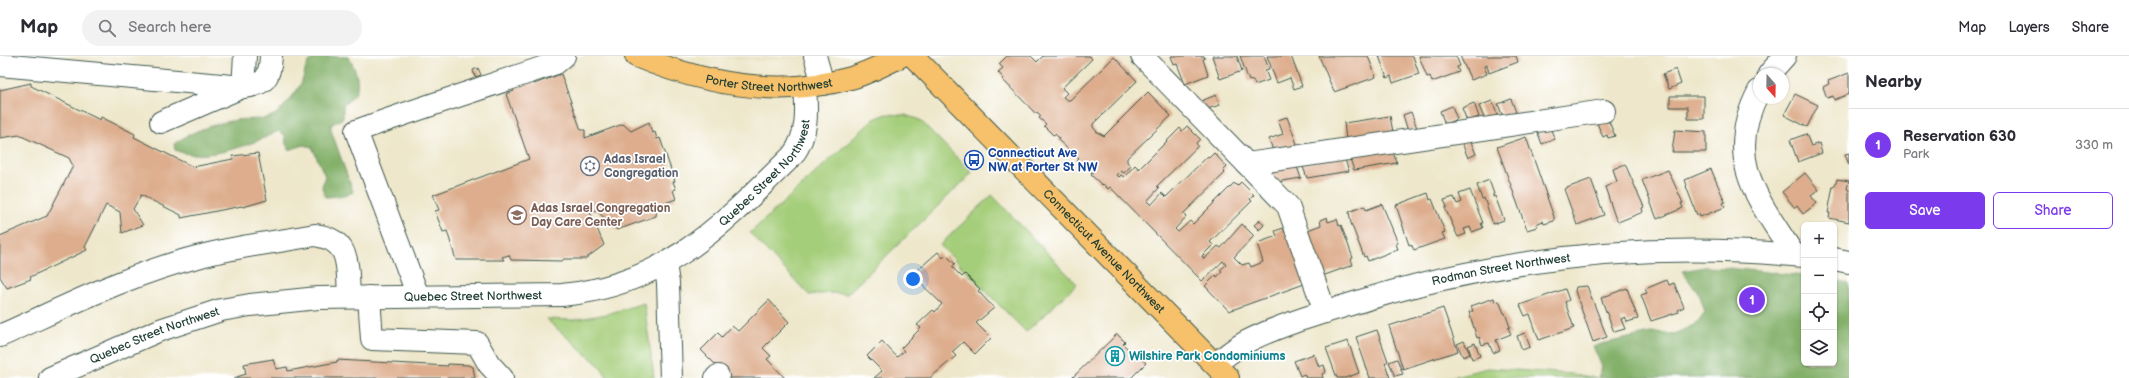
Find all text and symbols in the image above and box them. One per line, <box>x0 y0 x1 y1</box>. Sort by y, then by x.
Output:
search box <box>82 10 362 46</box>
text: Map <box>20 16 58 39</box>
icon: search <box>96 17 118 39</box>
text: Search here <box>128 18 211 37</box>
text: Map <box>1958 19 1986 36</box>
text: Layers <box>2008 19 2050 36</box>
text: Share <box>2072 19 2109 36</box>
north arrow <box>1753 68 1789 104</box>
street label: Porter Street Northwest <box>704 72 834 95</box>
text: Nearby <box>1865 72 1922 92</box>
street label: Quebec Street Northwest <box>716 118 814 230</box>
text: Reservation 630 <box>1903 127 2016 146</box>
text: 1 <box>1875 137 1881 153</box>
text: 330 m <box>2075 137 2113 153</box>
place label: Connecticut Ave NW at Porter St NW <box>988 146 1099 175</box>
text: Park <box>1903 146 1929 162</box>
bus stop icon: Connecticut Ave NW at Porter St NW <box>963 149 985 171</box>
place label: Adas Israel Congregation <box>603 152 679 181</box>
synagogue icon: Adas Israel Congregation <box>579 155 601 177</box>
street label: Connecticut Avenue Northwest <box>1040 186 1168 317</box>
button: Save <box>1865 192 1985 229</box>
button: Share <box>1993 192 2113 229</box>
place label: Adas Israel Congregation Day Care Center <box>530 201 671 230</box>
school or university icon: Adas Israel Congregation Day Care Center <box>506 204 528 226</box>
map controls <box>1801 222 1837 366</box>
button: + <box>1801 222 1837 258</box>
street label: Rodman Street Northwest <box>1430 251 1571 289</box>
button: − <box>1801 258 1837 294</box>
your location <box>903 269 923 289</box>
pin: 1 <box>1739 285 1765 315</box>
street label: Quebec Street Northwest <box>404 288 542 305</box>
button: locate <box>1801 294 1837 330</box>
street label: Quebec Street Northwest <box>88 304 222 368</box>
button: layers <box>1801 330 1837 366</box>
building icon: Wilshire Park Condominiums <box>1104 345 1126 367</box>
place label: Wilshire Park Condominiums <box>1129 349 1286 364</box>

